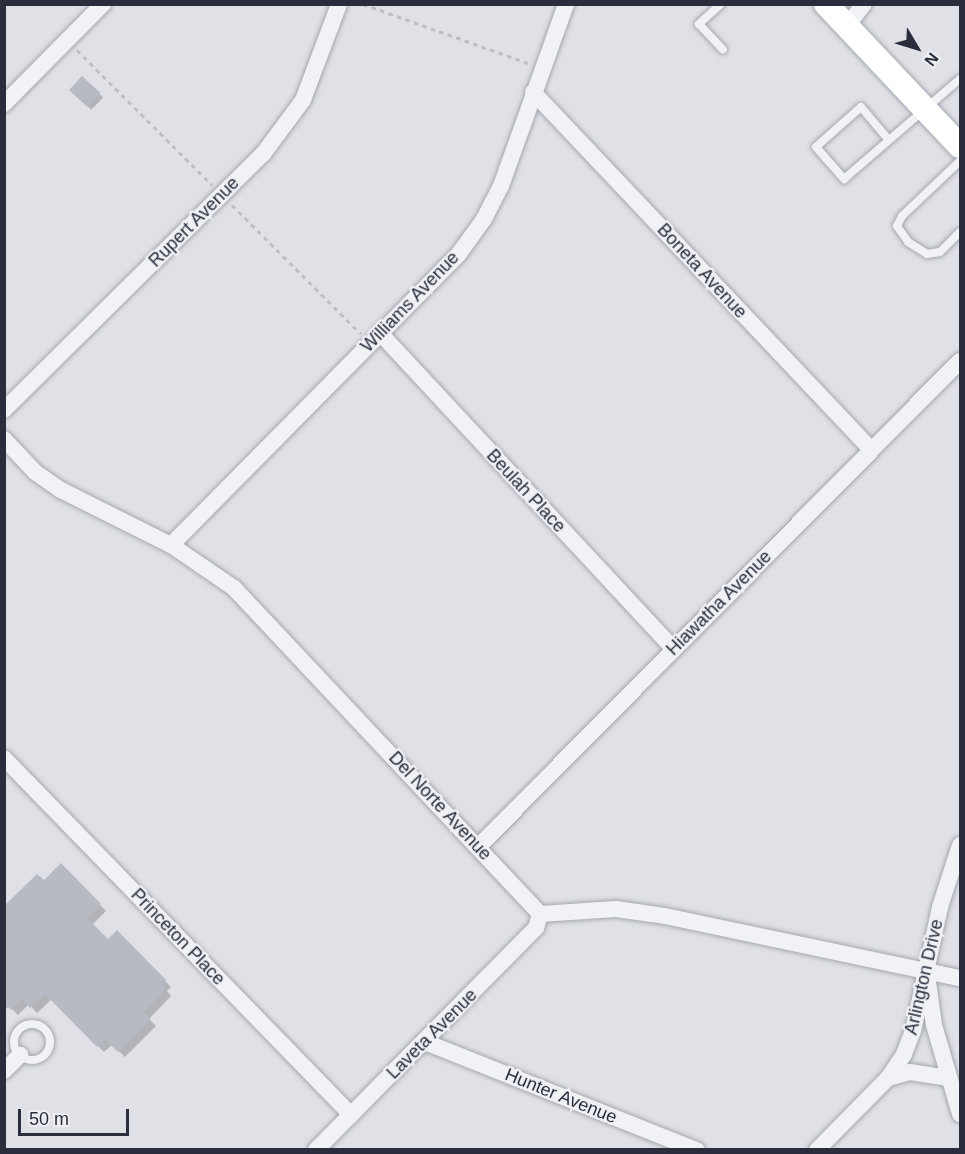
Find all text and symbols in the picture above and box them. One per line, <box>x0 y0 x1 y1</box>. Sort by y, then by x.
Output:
north arrow <box>887 18 947 78</box>
text: N <box>921 50 942 69</box>
street label: Rupert Avenue <box>144 172 244 272</box>
street label: Boneta Avenue <box>652 219 752 323</box>
street label: Williams Avenue <box>356 247 464 357</box>
street label: Beulah Place <box>482 445 570 537</box>
street label: Hiawatha Avenue <box>662 546 776 660</box>
street label: Del Norte Avenue <box>384 747 496 865</box>
street label: Princeton Place <box>126 884 230 990</box>
street label: Arlington Drive <box>900 917 948 1037</box>
street label: Laveta Avenue <box>382 984 482 1084</box>
street label: Hunter Avenue <box>501 1064 621 1128</box>
scale bar <box>21 1097 132 1135</box>
text: 50 m <box>29 1109 69 1129</box>

